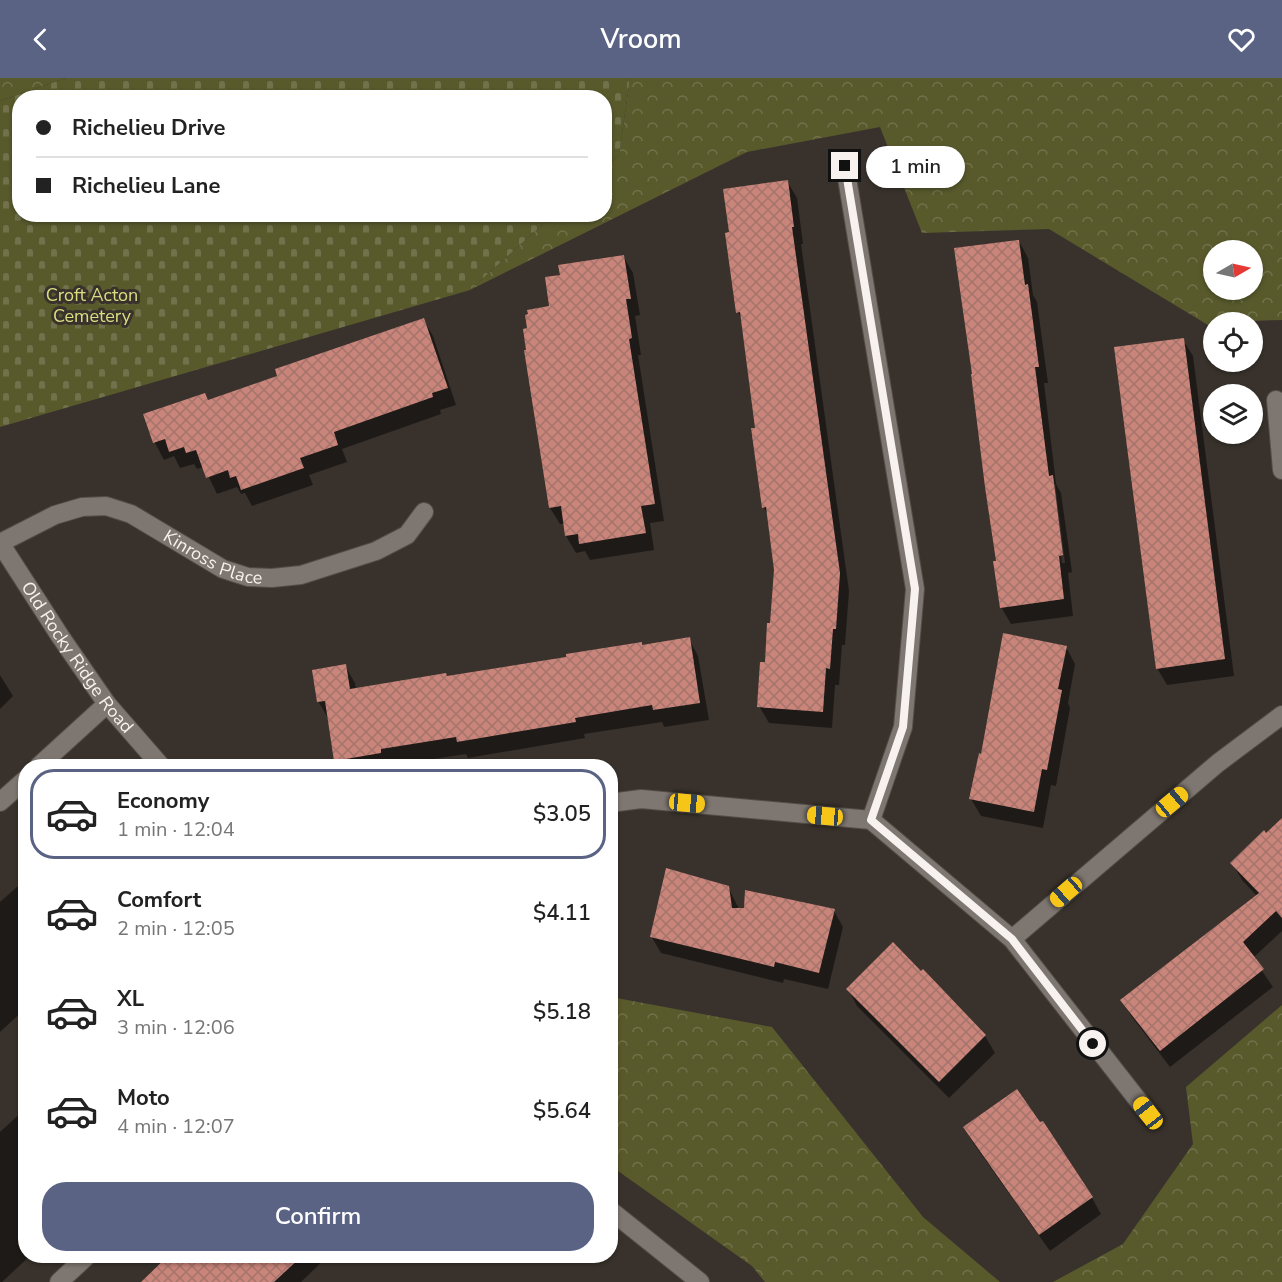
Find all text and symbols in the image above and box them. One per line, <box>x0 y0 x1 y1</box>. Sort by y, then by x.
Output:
text: Vroom <box>600 21 682 58</box>
icon: back <box>24 23 57 56</box>
icon: heart <box>1225 23 1258 56</box>
text: Richelieu Drive <box>72 113 225 143</box>
callout: 1 min <box>866 145 965 187</box>
route end <box>831 152 858 179</box>
text: 1 min <box>890 153 941 180</box>
text: Richelieu Lane <box>72 171 220 201</box>
north arrow <box>1203 240 1263 300</box>
map controls <box>1203 240 1263 444</box>
park label: Croft Acton Cemetery <box>46 283 138 328</box>
button: locate <box>1203 312 1263 372</box>
button: layers <box>1203 384 1263 444</box>
street label: Kinross Place <box>159 524 263 590</box>
street label: Old Rocky Ridge Road <box>16 577 139 738</box>
car <box>1152 784 1192 820</box>
text: Economy <box>117 786 209 816</box>
icon: car <box>45 787 99 841</box>
car <box>668 792 706 814</box>
text: $3.05 <box>533 799 591 829</box>
car <box>806 805 844 827</box>
text: 1 min · 12:04 <box>117 816 235 843</box>
car <box>1047 873 1085 911</box>
text: Comfort <box>117 885 201 915</box>
icon: car <box>45 886 99 940</box>
text: $4.11 <box>533 898 591 928</box>
text: 2 min · 12:05 <box>117 915 235 942</box>
text: XL <box>117 984 144 1014</box>
icon: car <box>45 985 99 1039</box>
text: $5.18 <box>533 997 591 1027</box>
text: 3 min · 12:06 <box>117 1014 235 1041</box>
route start <box>1079 1030 1106 1057</box>
text: Moto <box>117 1083 170 1113</box>
icon: car <box>45 1084 99 1138</box>
car <box>1130 1093 1166 1133</box>
text: $5.64 <box>533 1096 591 1126</box>
text: 4 min · 12:07 <box>117 1113 235 1140</box>
button: Confirm <box>42 1182 594 1251</box>

